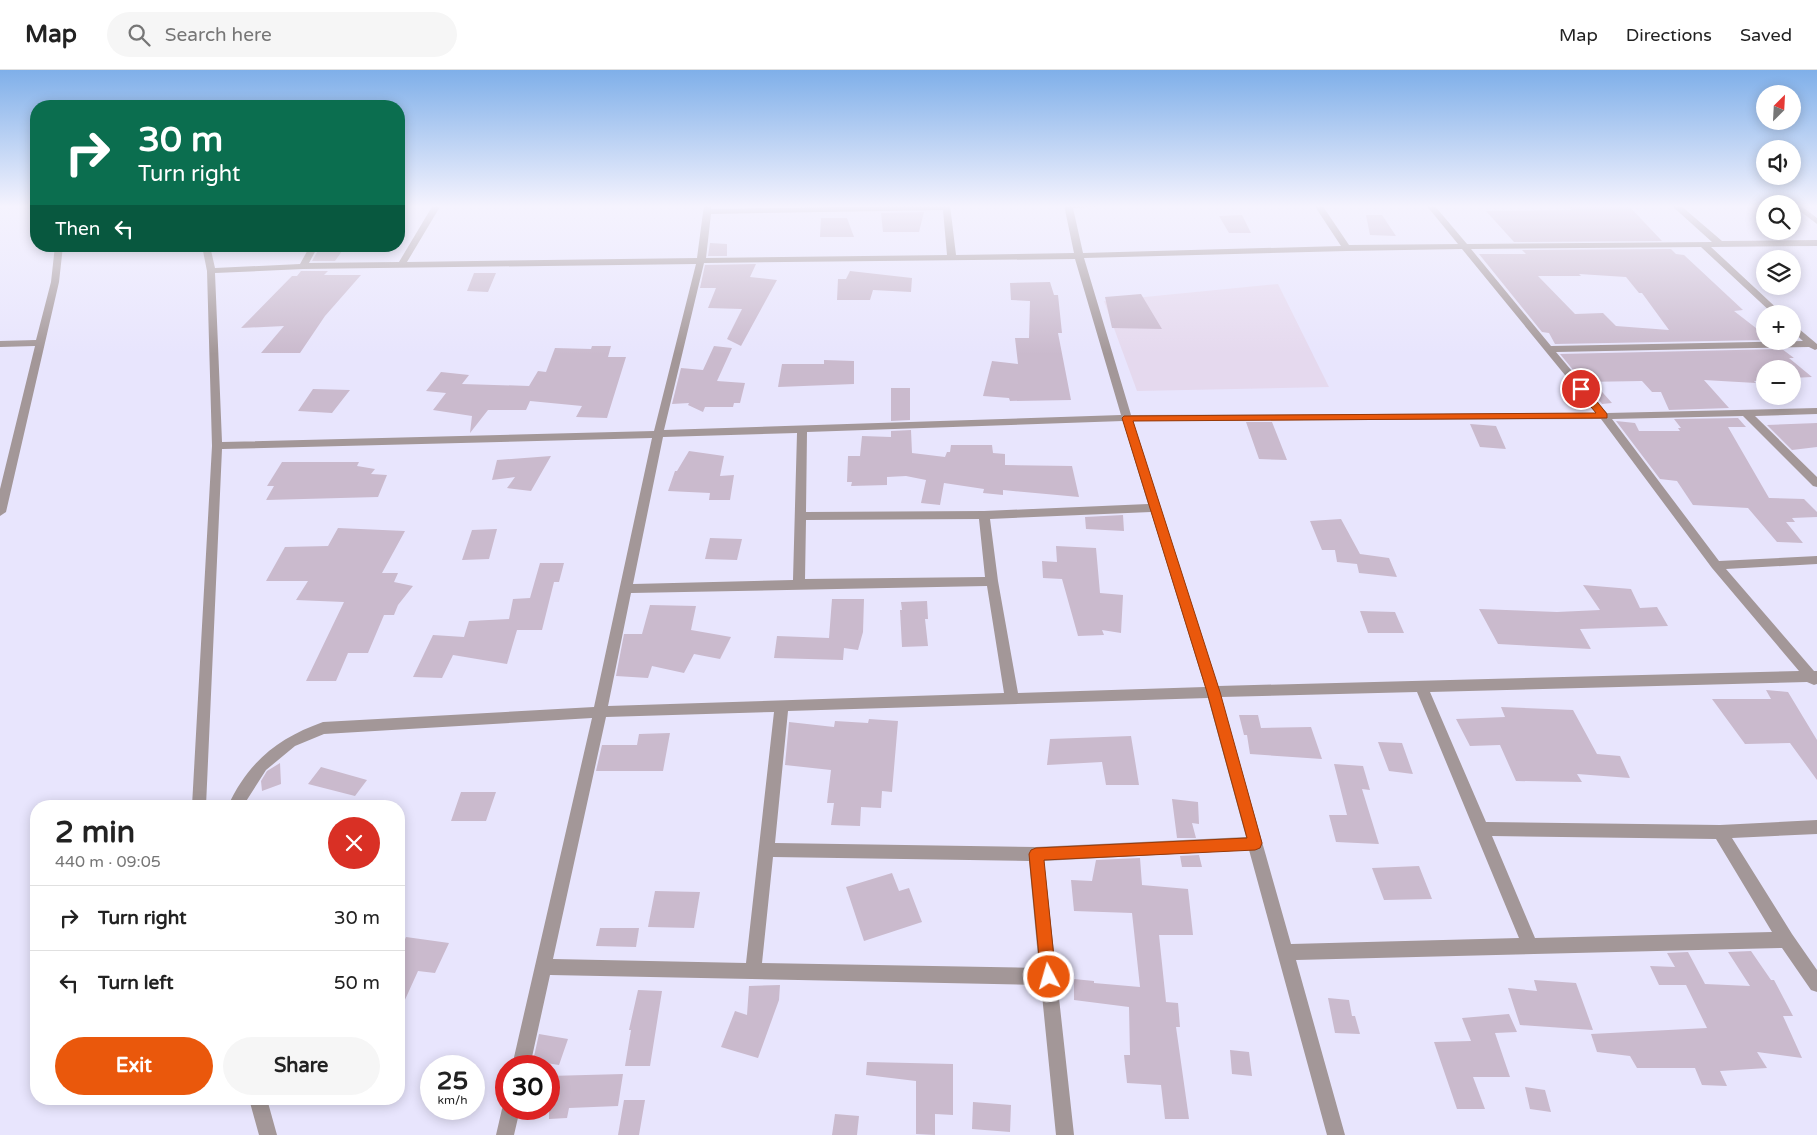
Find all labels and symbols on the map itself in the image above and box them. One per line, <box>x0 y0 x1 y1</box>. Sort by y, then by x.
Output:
north arrow <box>1756 85 1801 130</box>
pin <box>1560 368 1602 410</box>
position arrow <box>1022 950 1074 1002</box>
speed limit sign: 30 <box>495 1055 560 1120</box>

